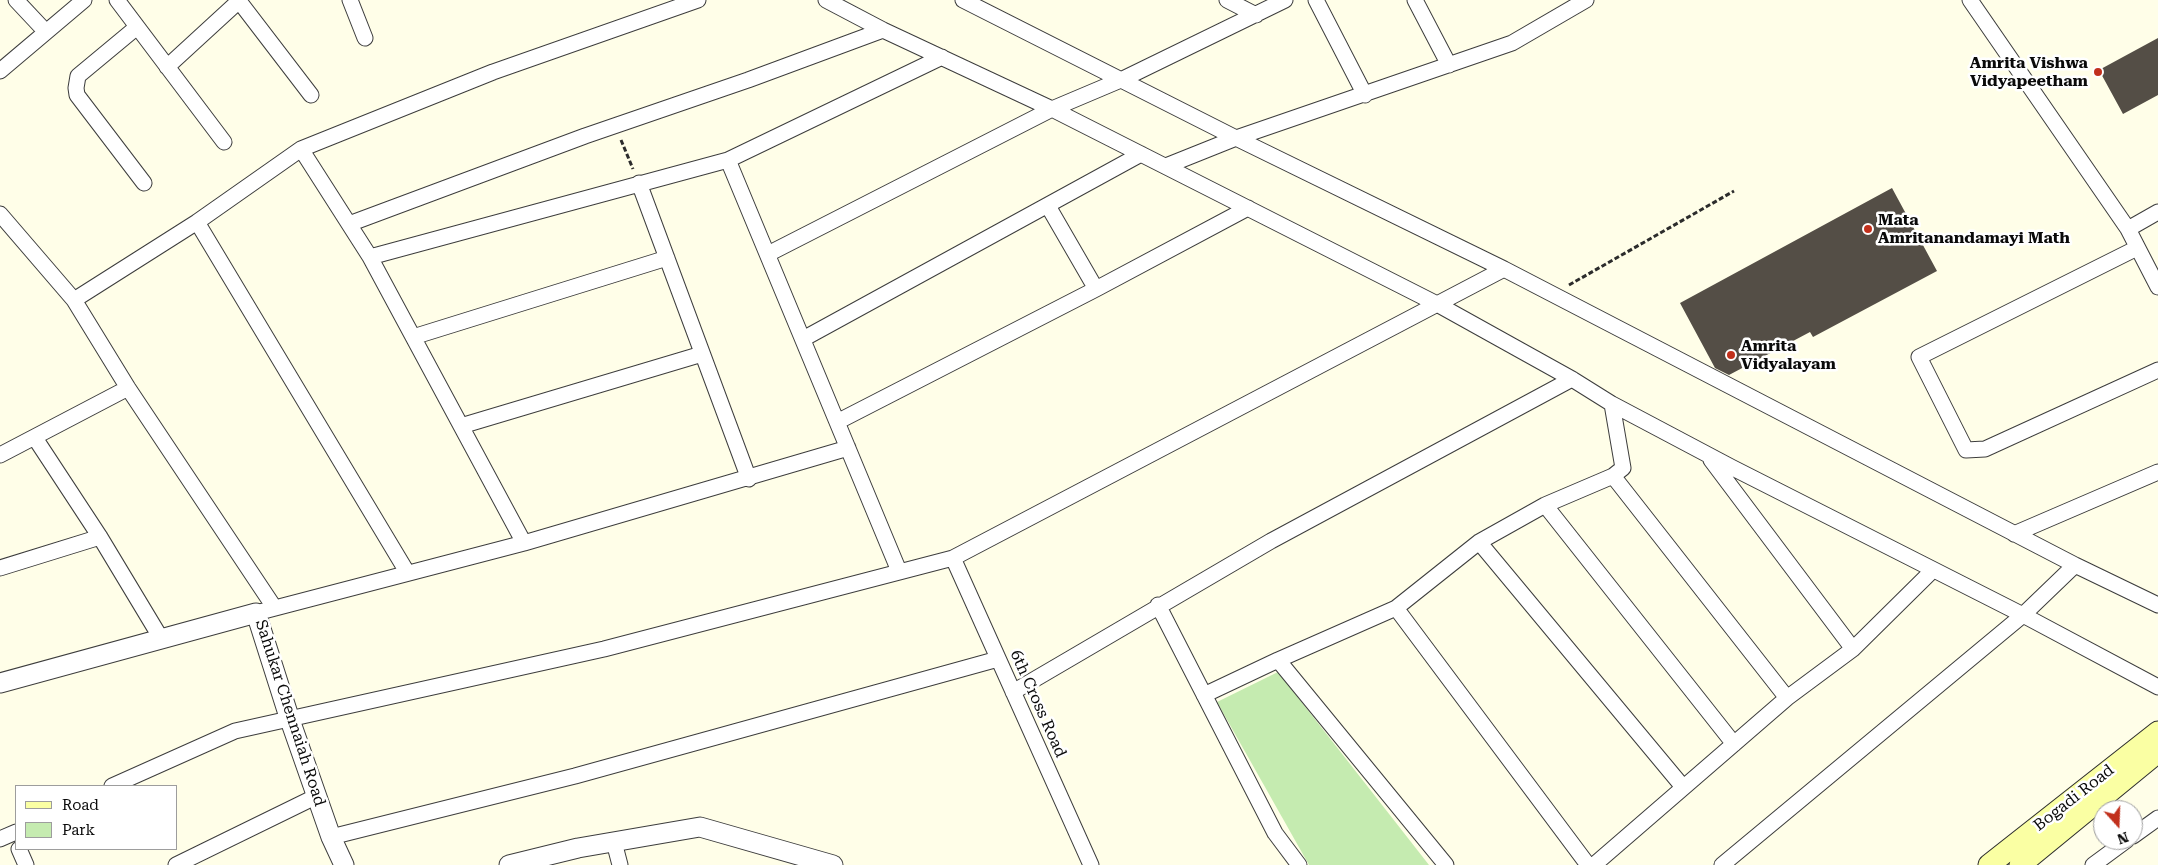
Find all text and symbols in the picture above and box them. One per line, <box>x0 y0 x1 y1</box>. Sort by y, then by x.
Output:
place label: Amrita Vishwa Vidyapeetham <box>1970 53 2088 91</box>
marker: Amrita Vishwa Vidyapeetham <box>2092 66 2104 78</box>
place label: Mata Amritanandamayi Math <box>1878 210 2070 248</box>
marker: Mata Amritanandamayi Math <box>1862 223 1874 235</box>
place label: Amrita Vidyalayam <box>1741 336 1836 374</box>
marker: Amrita Vidyalayam <box>1725 349 1737 361</box>
street label: Sahukar Chennaiah Road <box>251 617 329 809</box>
street label: 6th Cross Road <box>1006 647 1070 761</box>
street label: Bogadi Road <box>2030 761 2118 835</box>
legend <box>15 785 178 850</box>
text: Road <box>62 796 99 814</box>
north arrow <box>2093 800 2143 850</box>
text: Park <box>62 821 95 839</box>
text: N <box>2115 829 2131 848</box>

